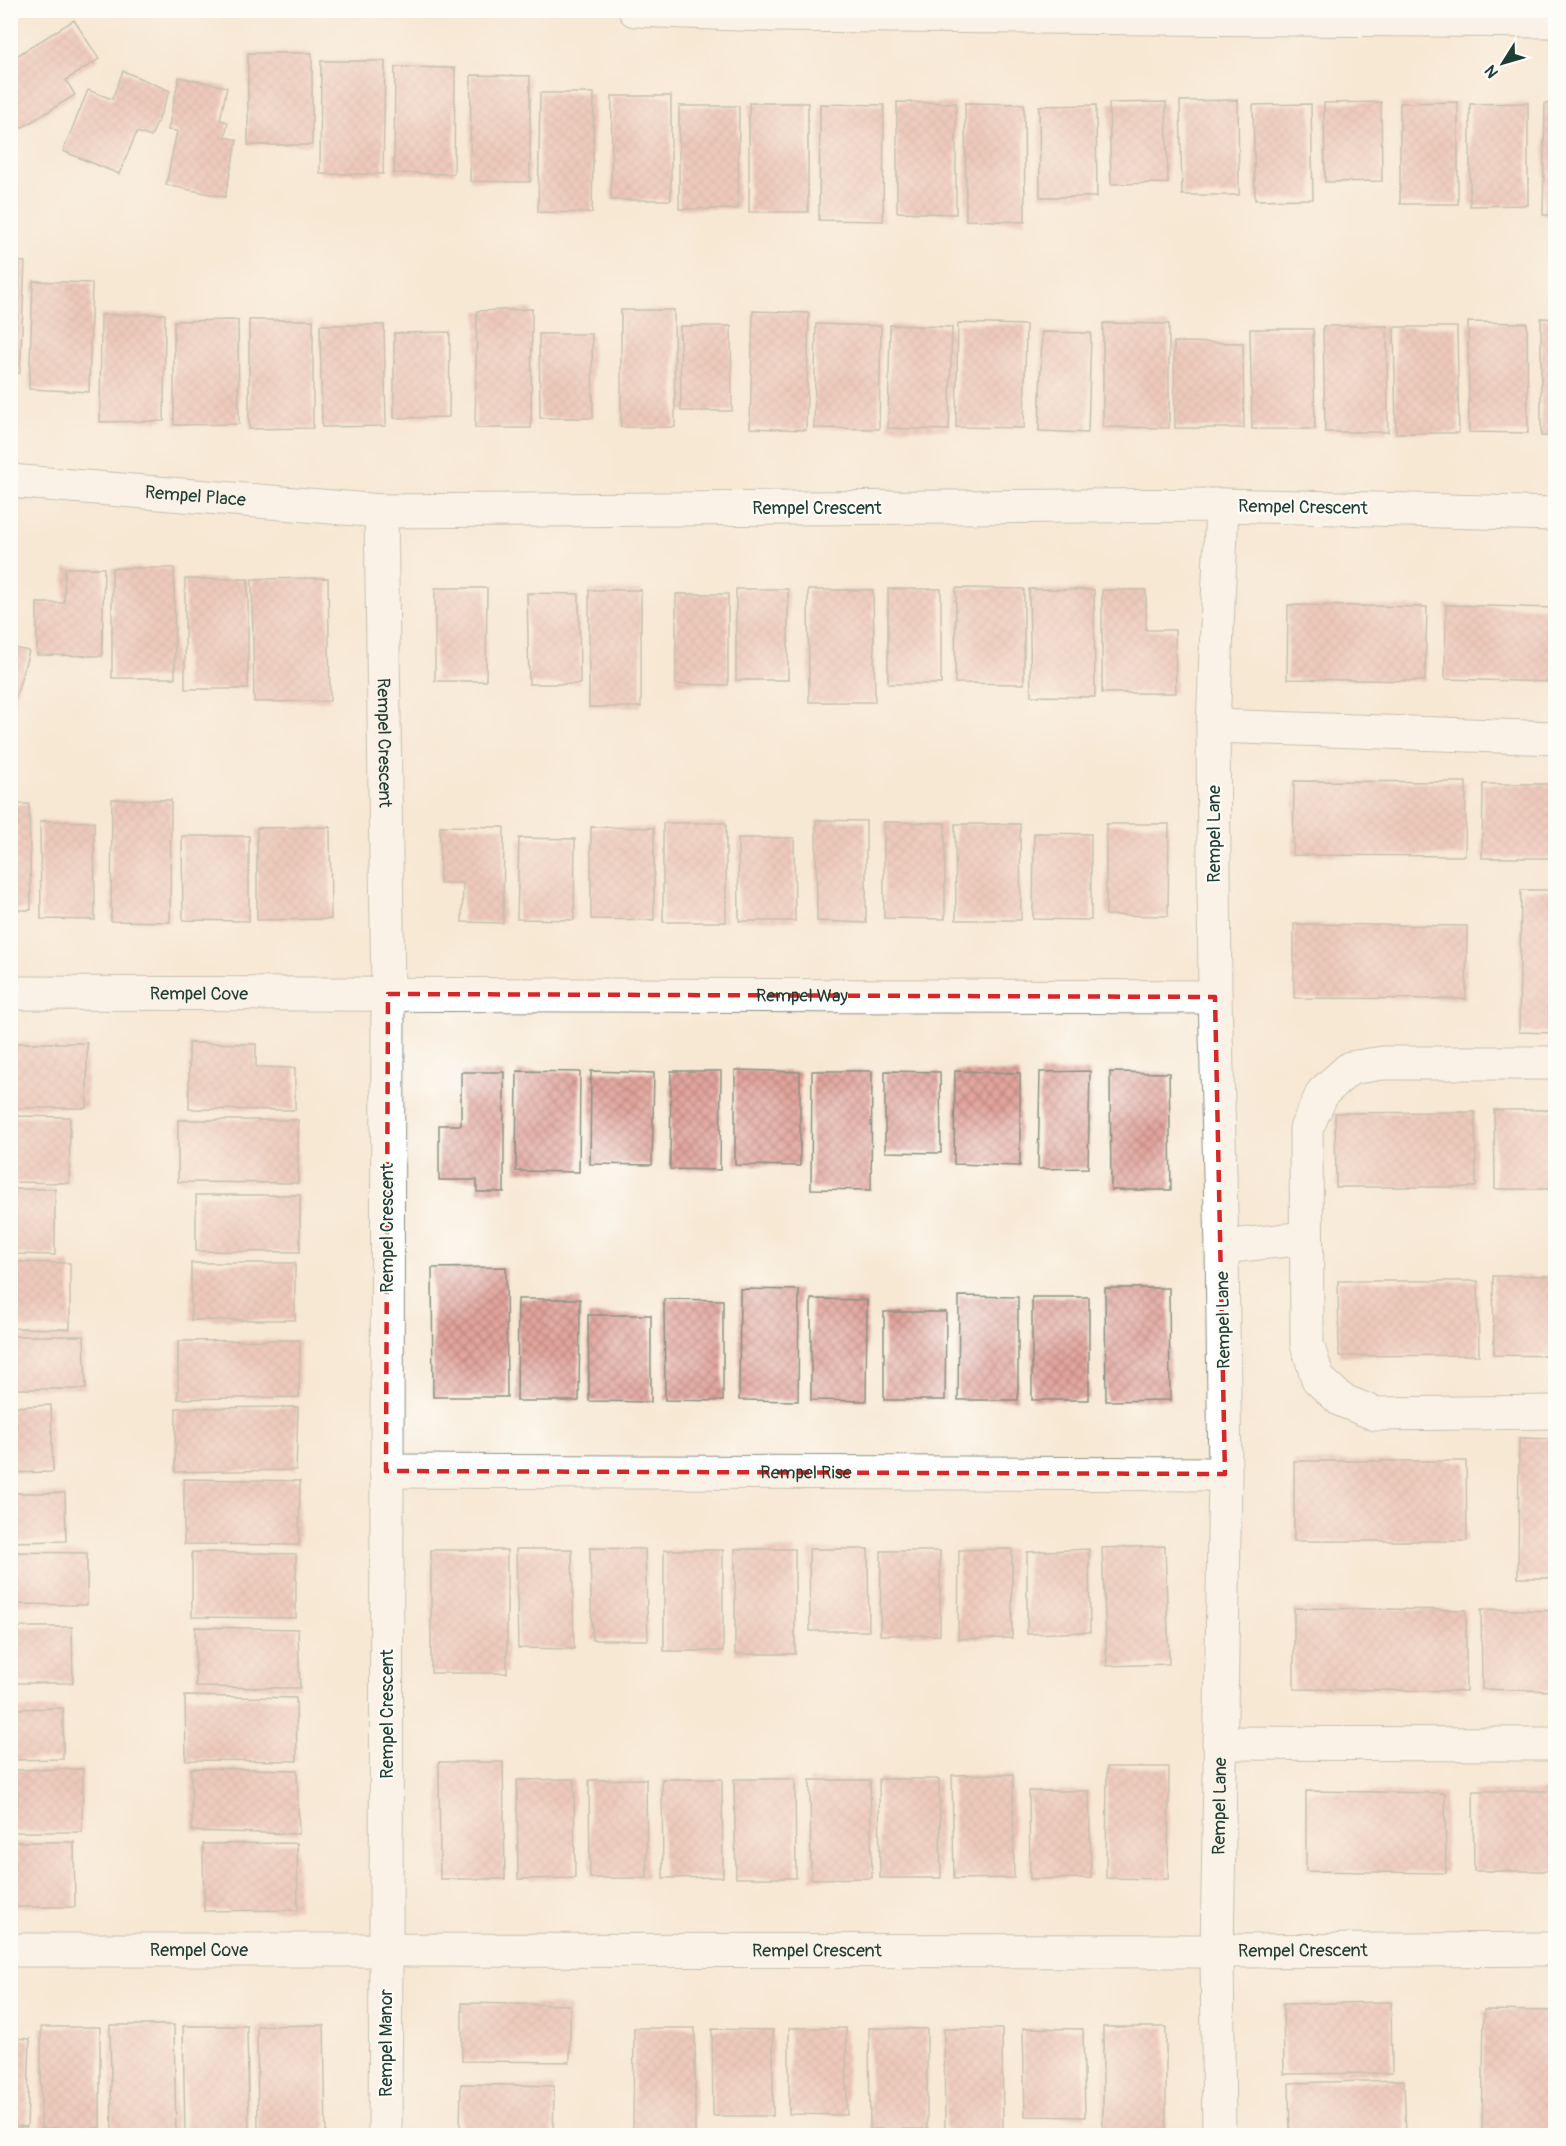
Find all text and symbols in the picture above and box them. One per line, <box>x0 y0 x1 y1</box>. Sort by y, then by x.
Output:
north arrow <box>1473 33 1533 93</box>
text: N <box>1480 61 1503 82</box>
street label: Rempel Place <box>144 481 247 512</box>
street label: Rempel Crescent <box>1238 495 1369 520</box>
street label: Rempel Crescent <box>752 497 883 520</box>
street label: Rempel Crescent <box>371 678 396 809</box>
street label: Rempel Lane <box>1203 785 1226 883</box>
street label: Rempel Cove <box>150 982 248 1006</box>
street label: Rempel Way <box>756 984 848 1008</box>
street label: Rempel Crescent <box>376 1162 399 1293</box>
street label: Rempel Lane <box>1211 1271 1236 1369</box>
street label: Rempel Rise <box>760 1461 852 1485</box>
street label: Rempel Crescent <box>376 1648 399 1779</box>
street label: Rempel Lane <box>1208 1757 1232 1855</box>
street label: Rempel Cove <box>150 1939 248 1962</box>
street label: Rempel Crescent <box>752 1939 882 1963</box>
street label: Rempel Crescent <box>1238 1939 1368 1963</box>
street label: Rempel Manor <box>375 1988 398 2097</box>

